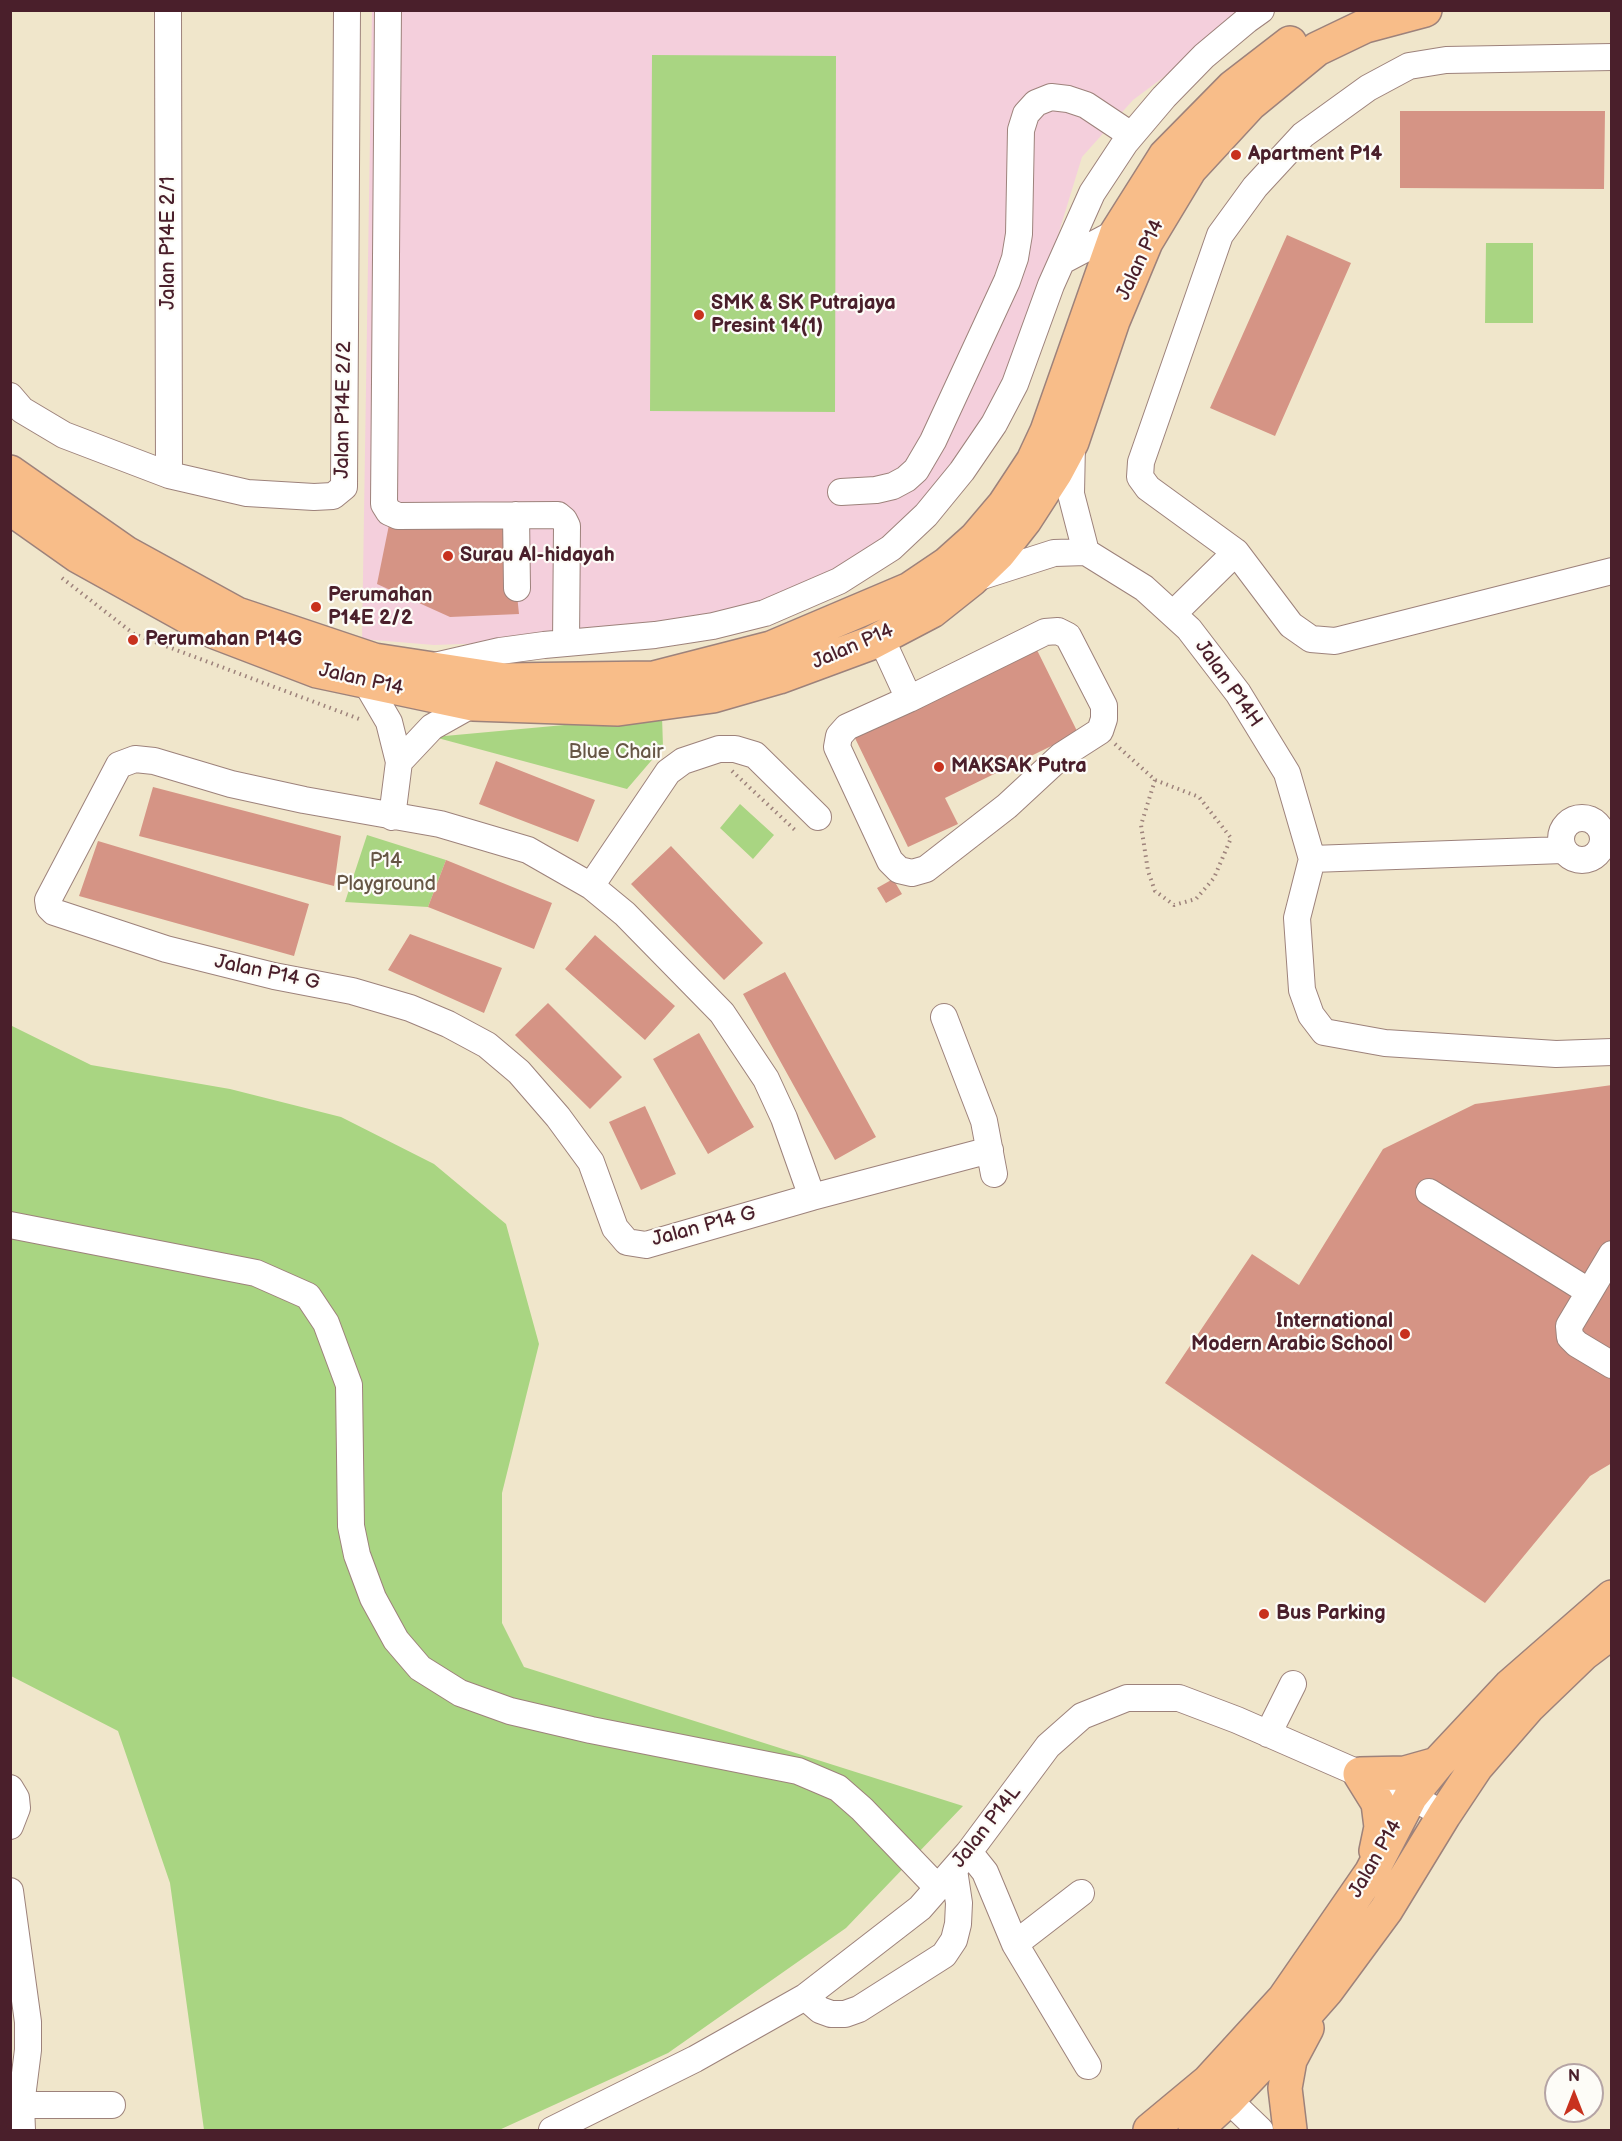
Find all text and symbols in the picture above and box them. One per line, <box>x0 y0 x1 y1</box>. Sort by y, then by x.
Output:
place label: Apartment P14 <box>1248 143 1382 167</box>
marker: Apartment P14 <box>1229 148 1243 162</box>
street label: Jalan P14E 2/1 <box>157 176 181 310</box>
street label: Jalan P14 <box>1112 216 1170 304</box>
place label: SMK & SK Putrajaya Presint 14(1) <box>711 292 896 339</box>
marker: SMK & SK Putrajaya Presint 14(1) <box>692 308 706 322</box>
street label: Jalan P14E 2/2 <box>331 341 357 479</box>
place label: Surau Al-hidayah <box>460 544 615 568</box>
marker: Surau Al-hidayah <box>441 549 455 563</box>
place label: Perumahan P14E 2/2 <box>328 584 432 631</box>
marker: Perumahan P14E 2/2 <box>309 600 323 614</box>
street label: Jalan P14 <box>809 619 897 675</box>
place label: Perumahan P14G <box>145 628 302 652</box>
marker: Perumahan P14G <box>126 633 140 647</box>
street label: Jalan P14H <box>1189 636 1267 732</box>
street label: Jalan P14 <box>316 659 406 701</box>
park label: Blue Chair <box>568 741 664 765</box>
place label: MAKSAK Putra <box>951 755 1087 779</box>
marker: MAKSAK Putra <box>932 760 946 774</box>
park label: P14 Playground <box>336 850 436 897</box>
street label: Jalan P14 G <box>212 950 322 996</box>
street label: Jalan P14 G <box>649 1202 759 1252</box>
place label: International Modern Arabic School <box>1191 1310 1393 1357</box>
marker: International Modern Arabic School <box>1398 1327 1412 1341</box>
place label: Bus Parking <box>1276 1602 1386 1626</box>
marker: Bus Parking <box>1257 1607 1271 1621</box>
street label: Jalan P14L <box>947 1781 1027 1873</box>
street label: Jalan P14 <box>1344 1816 1408 1902</box>
north arrow <box>1544 2063 1604 2123</box>
text: N <box>1568 2067 1580 2086</box>

